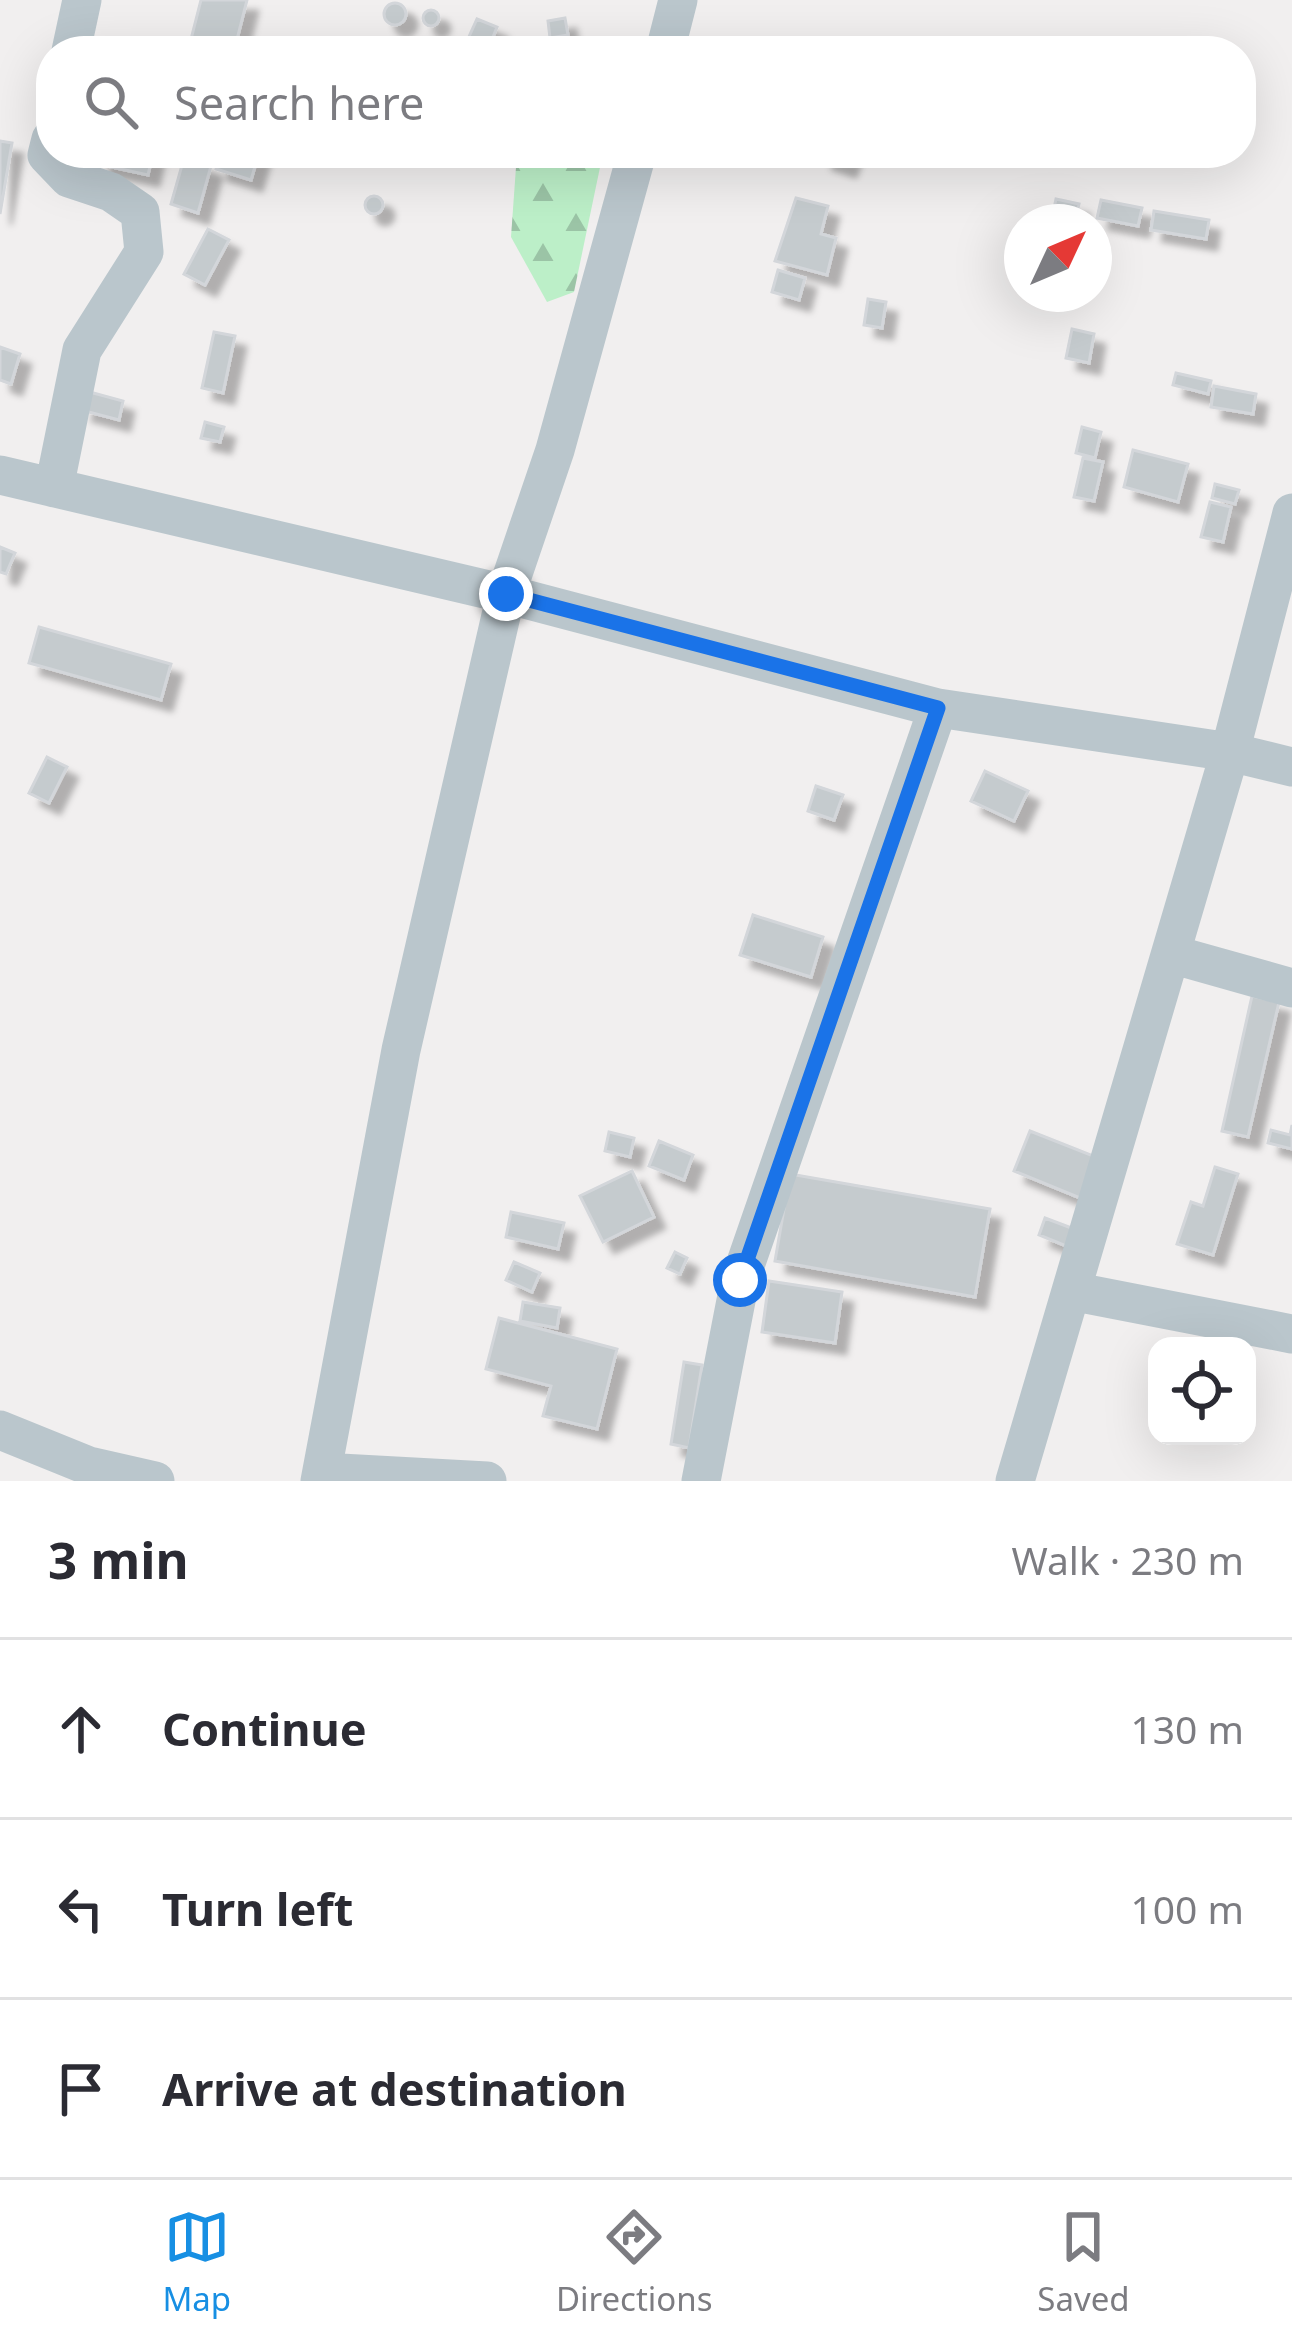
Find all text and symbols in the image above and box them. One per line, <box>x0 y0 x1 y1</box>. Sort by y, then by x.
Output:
search box <box>36 36 1256 168</box>
icon: search <box>78 69 144 135</box>
text: Search here <box>174 72 424 133</box>
north arrow <box>1004 204 1112 312</box>
route end <box>479 567 533 621</box>
route start <box>713 1253 767 1307</box>
map controls <box>1148 1337 1256 1445</box>
button: locate <box>1148 1337 1256 1445</box>
text: 3 min <box>48 1524 189 1594</box>
text: Walk · 230 m <box>1011 1533 1244 1586</box>
icon: ahead <box>48 1696 114 1762</box>
text: Continue <box>162 1698 367 1759</box>
text: 130 m <box>1130 1702 1244 1755</box>
icon: left <box>48 1876 114 1942</box>
text: Turn left <box>162 1878 353 1939</box>
text: 100 m <box>1130 1882 1244 1935</box>
icon: arrive <box>48 2056 114 2122</box>
text: Arrive at destination <box>162 2058 627 2119</box>
tab: Map <box>162 2204 231 2321</box>
tab: Directions <box>556 2204 713 2321</box>
tab: Saved <box>1037 2204 1130 2321</box>

